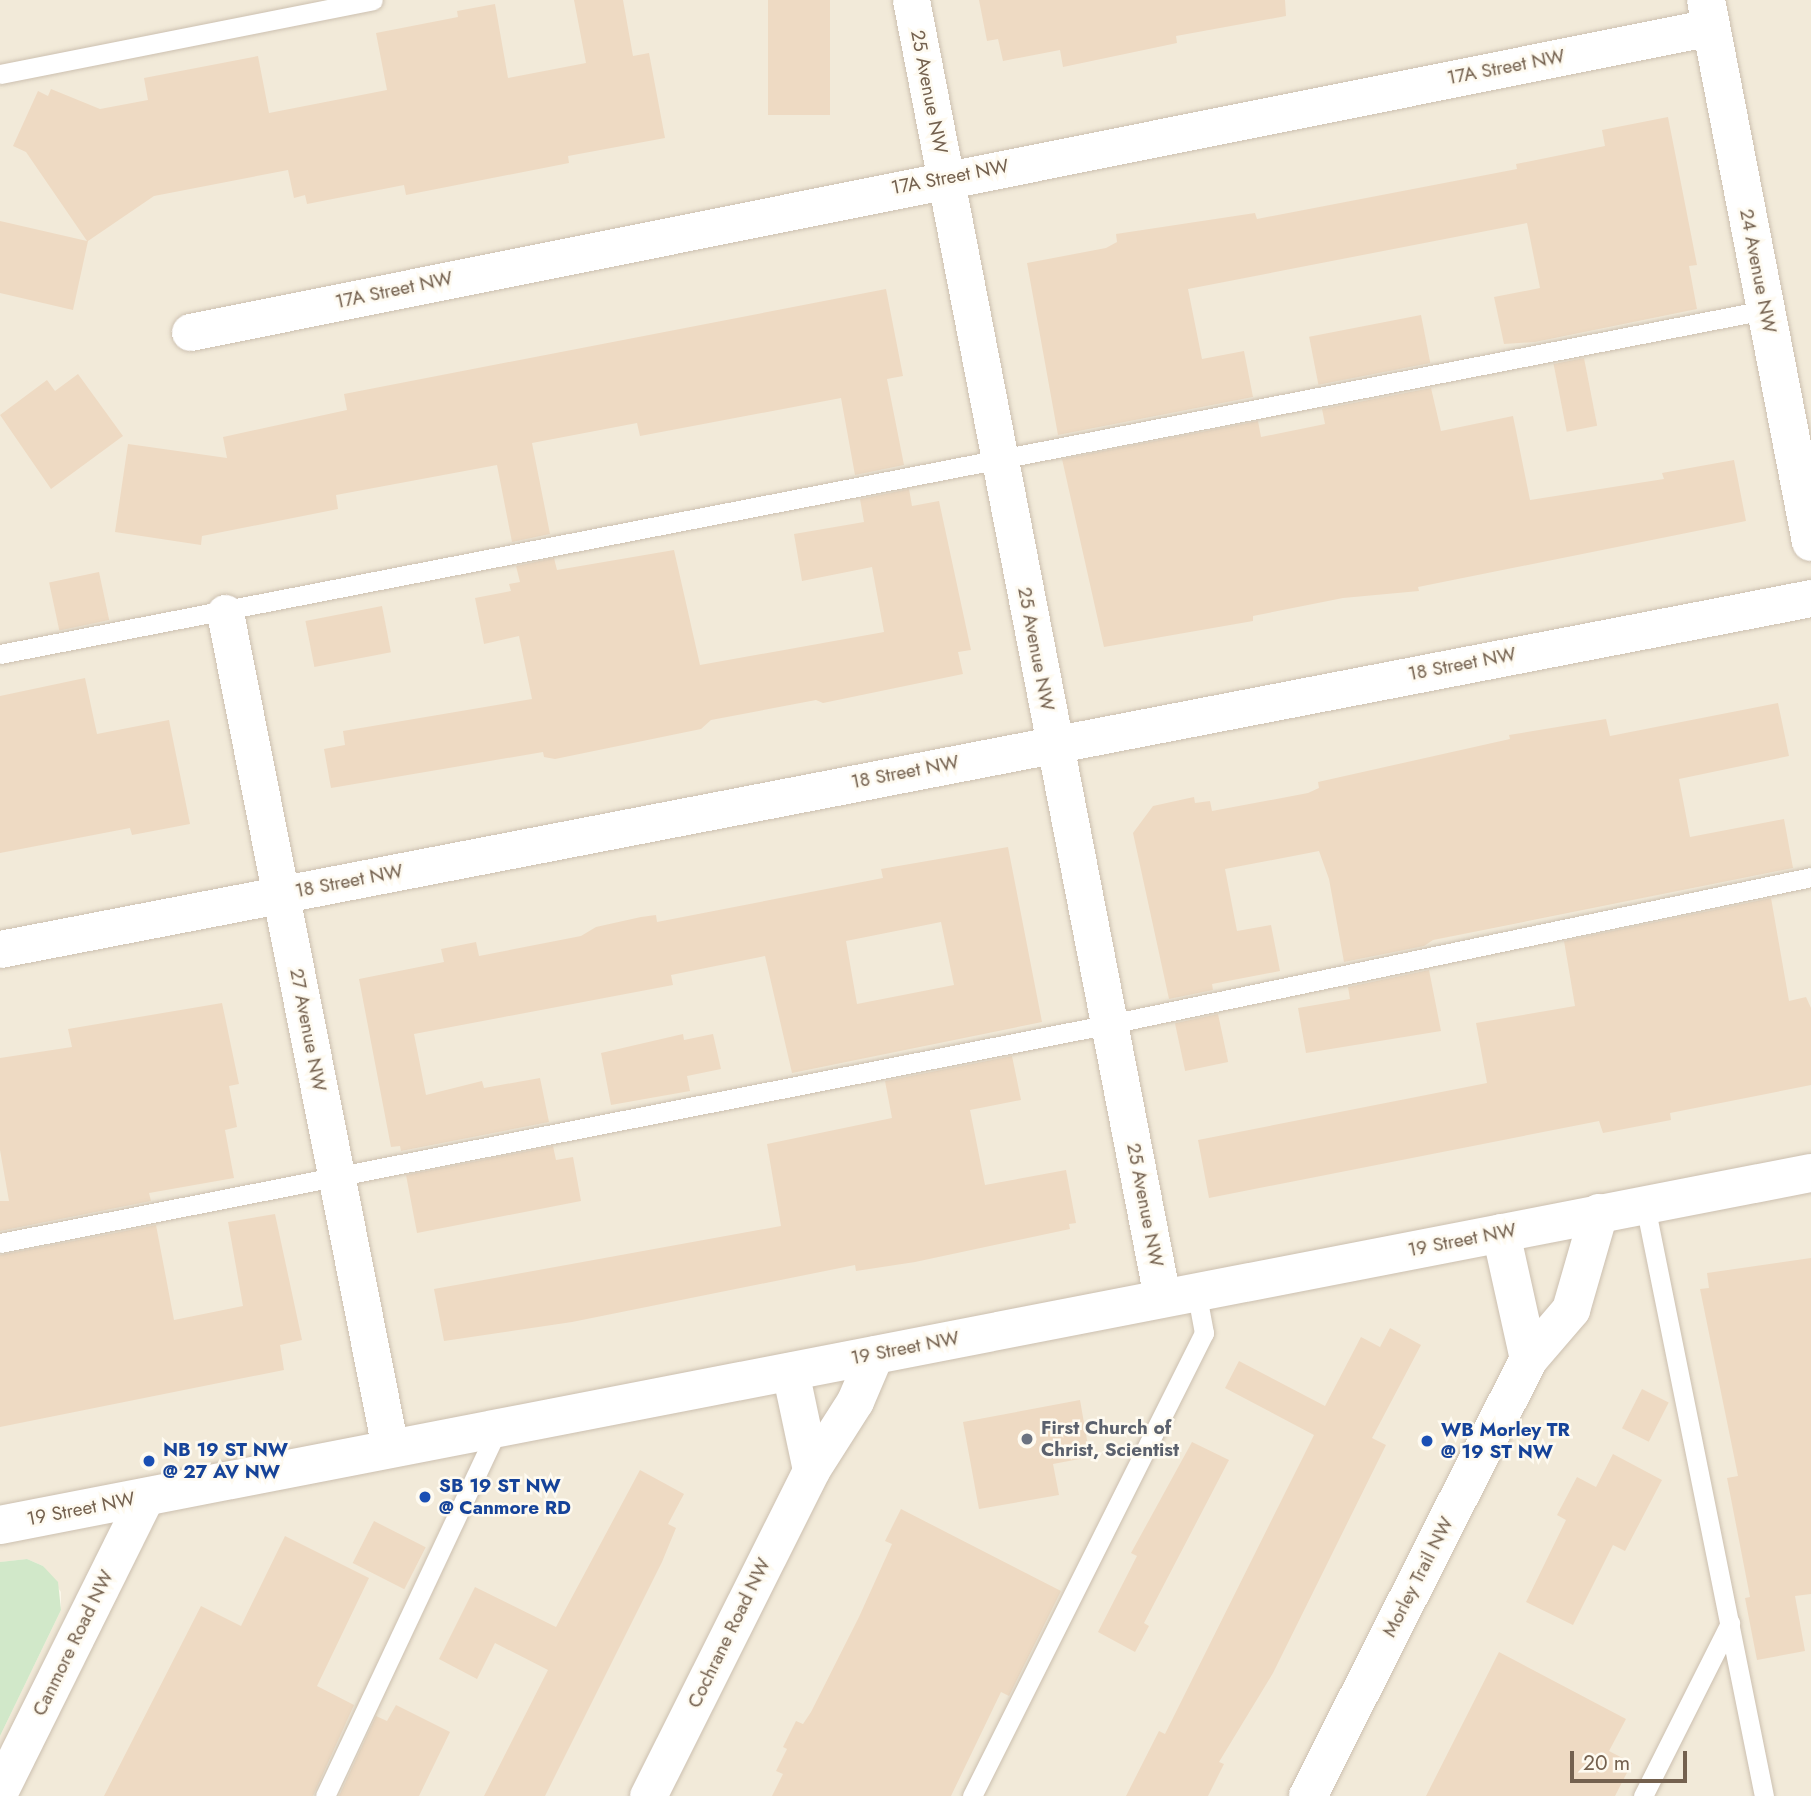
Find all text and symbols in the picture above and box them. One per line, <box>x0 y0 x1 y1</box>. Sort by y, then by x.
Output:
street label: 25 Avenue NW <box>906 28 952 156</box>
street label: 17A Street NW <box>1445 44 1567 90</box>
street label: 17A Street NW <box>889 154 1011 200</box>
street label: 24 Avenue NW <box>1735 207 1781 335</box>
street label: 17A Street NW <box>333 266 455 314</box>
street label: 25 Avenue NW <box>1013 585 1059 713</box>
street label: 18 Street NW <box>1406 642 1518 686</box>
street label: 18 Street NW <box>849 750 961 794</box>
street label: 18 Street NW <box>293 859 405 903</box>
street label: 27 Avenue NW <box>285 967 331 1093</box>
street label: 25 Avenue NW <box>1122 1141 1168 1269</box>
street label: 19 Street NW <box>1406 1218 1518 1262</box>
street label: 19 Street NW <box>849 1326 961 1370</box>
place label: First Church of Christ, Scientist <box>1041 1417 1179 1461</box>
place label: WB Morley TR @ 19 ST NW <box>1441 1419 1570 1463</box>
marker: First Church of Christ, Scientist <box>1019 1431 1035 1447</box>
marker: WB Morley TR @ 19 ST NW <box>1419 1433 1435 1449</box>
place label: NB 19 ST NW @ 27 AV NW <box>163 1439 288 1483</box>
marker: NB 19 ST NW @ 27 AV NW <box>141 1453 157 1469</box>
place label: SB 19 ST NW @ Canmore RD <box>439 1475 571 1519</box>
street label: 19 Street NW <box>25 1487 137 1531</box>
marker: SB 19 ST NW @ Canmore RD <box>417 1489 433 1505</box>
street label: Morley Trail NW <box>1378 1513 1458 1641</box>
street label: Cochrane Road NW <box>683 1554 775 1712</box>
street label: Canmore Road NW <box>28 1566 118 1720</box>
scale bar <box>1573 1736 1690 1780</box>
text: 20 m <box>1583 1748 1630 1778</box>

